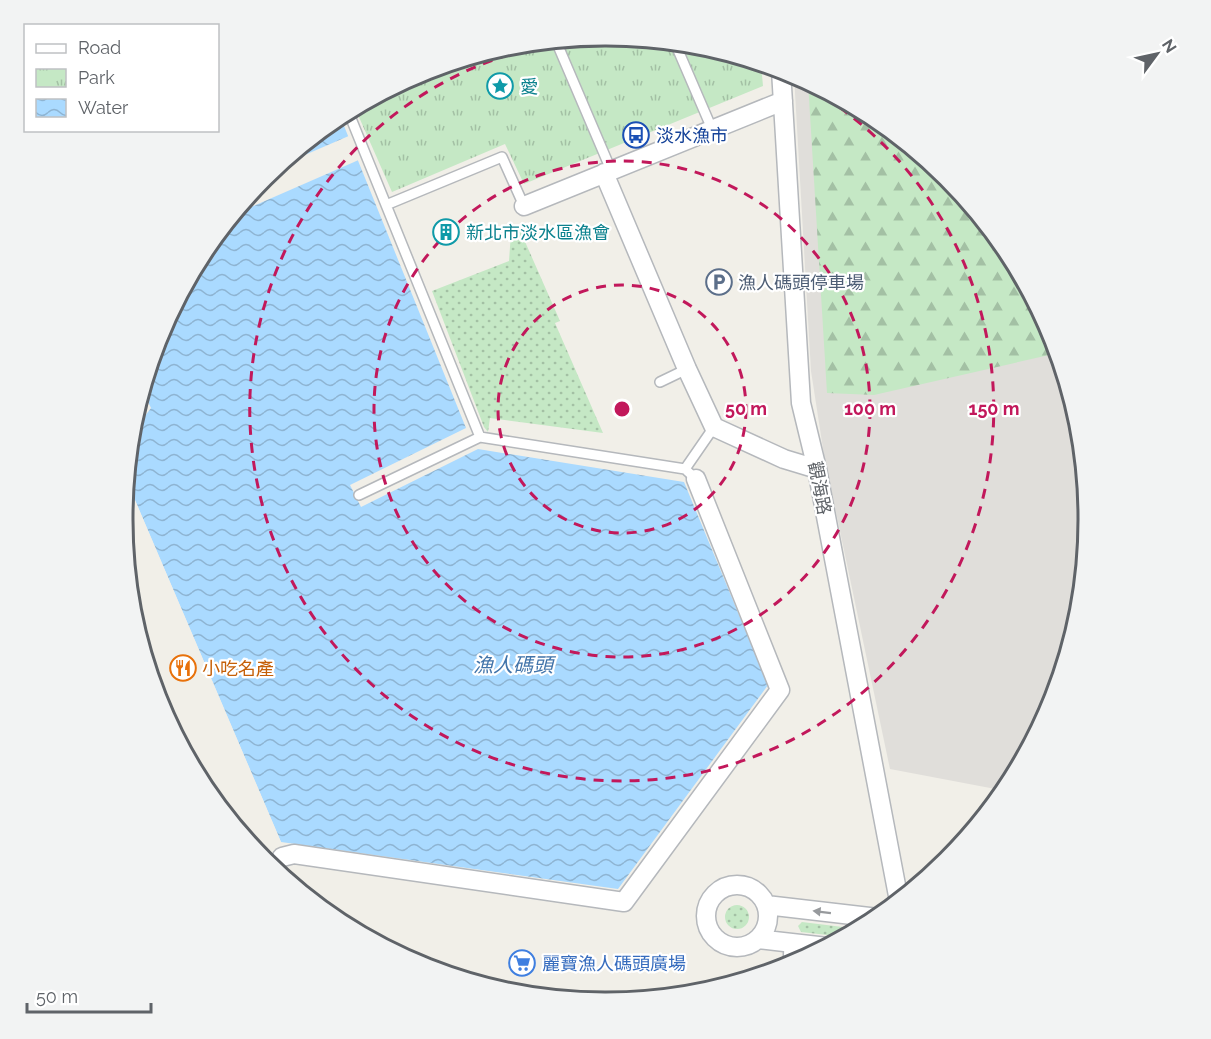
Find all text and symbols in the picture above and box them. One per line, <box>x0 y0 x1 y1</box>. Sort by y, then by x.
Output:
legend <box>24 24 219 132</box>
north arrow <box>1127 24 1187 84</box>
text: N <box>1158 36 1180 56</box>
text: Road <box>78 37 121 58</box>
text: Park <box>78 67 115 88</box>
place icon: 愛 <box>485 71 515 101</box>
place label: 愛 <box>520 76 538 97</box>
text: Water <box>78 97 129 118</box>
bus stop icon: 淡水漁市 <box>621 120 651 150</box>
place label: 淡水漁市 <box>656 125 728 146</box>
building icon: 新北市淡水區漁會 <box>431 217 461 247</box>
place label: 新北市淡水區漁會 <box>466 222 610 243</box>
parking icon: 漁人碼頭停車場 <box>704 267 734 297</box>
place label: 漁人碼頭停車場 <box>738 272 864 293</box>
text: 50 m <box>725 398 767 419</box>
text: 100 m <box>844 398 896 419</box>
text: 150 m <box>969 398 1020 419</box>
centre of rings <box>612 399 632 419</box>
street label: 觀海路 <box>805 459 835 517</box>
restaurant icon: 小吃名產 <box>168 653 198 683</box>
water label: 漁人碼頭 <box>473 653 557 677</box>
place label: 小吃名產 <box>202 658 274 679</box>
one-way arrow <box>813 907 832 916</box>
supermarket icon: 麗寶漁人碼頭廣場 <box>507 948 537 978</box>
place label: 麗寶漁人碼頭廣場 <box>542 953 686 974</box>
scale bar <box>27 976 152 1014</box>
text: 50 m <box>36 986 78 1007</box>

